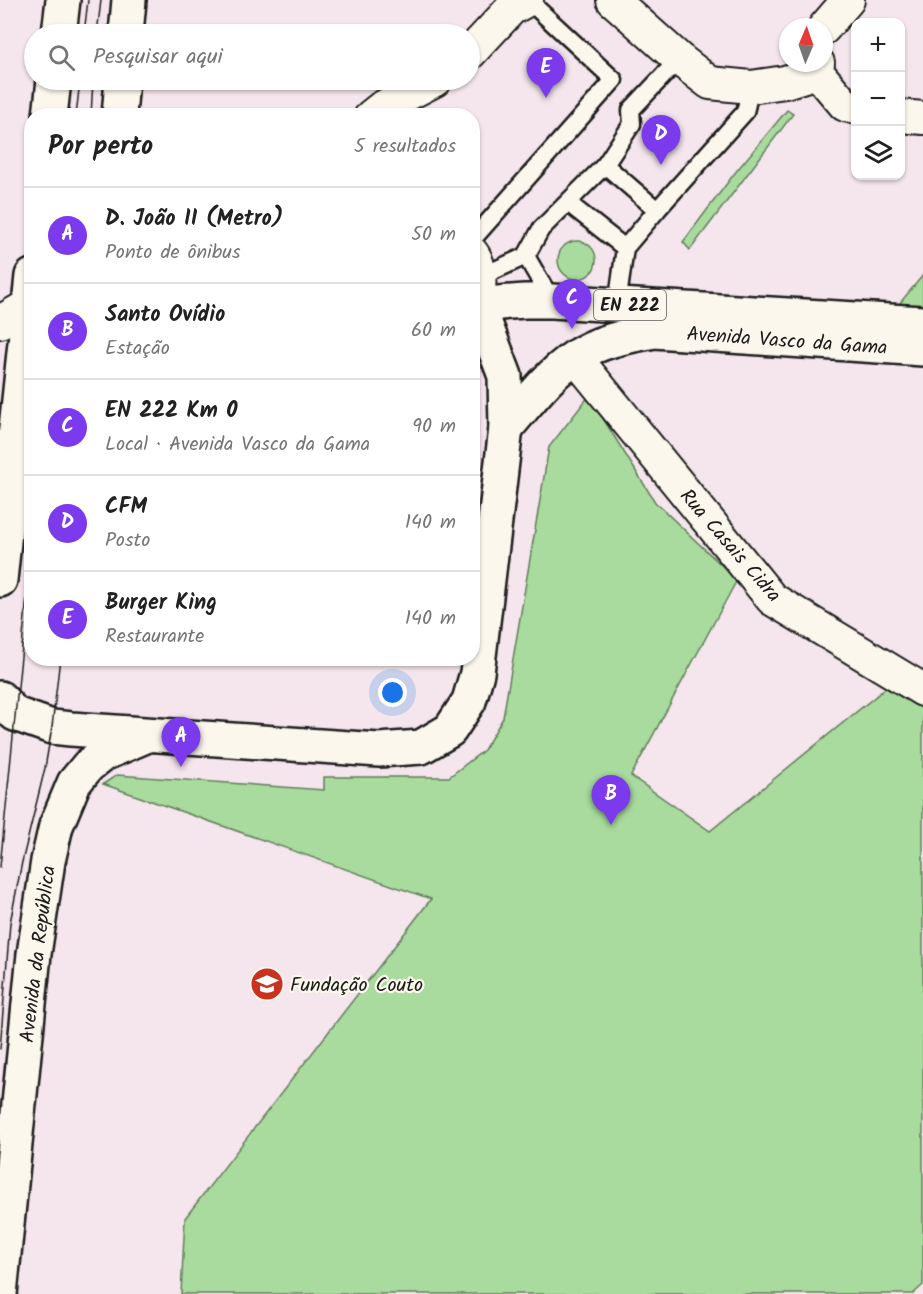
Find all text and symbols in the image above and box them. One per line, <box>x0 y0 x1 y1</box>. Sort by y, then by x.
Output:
north arrow <box>779 18 833 72</box>
map controls <box>851 18 905 180</box>
button: + <box>851 18 905 72</box>
search box <box>24 24 480 90</box>
text: Pesquisar aqui <box>93 40 223 75</box>
icon: search <box>45 41 78 74</box>
pin: E <box>526 48 566 98</box>
button: − <box>851 72 905 126</box>
pin: D <box>642 116 680 165</box>
text: Por perto <box>48 126 153 168</box>
button: layers <box>851 126 905 180</box>
text: 5 resultados <box>354 131 456 163</box>
text: D. João II (Metro) <box>105 202 284 237</box>
text: A <box>61 219 74 251</box>
text: 50 m <box>411 219 456 251</box>
text: Ponto de ônibus <box>105 237 241 269</box>
pin: C <box>552 280 592 329</box>
road number: EN 222 <box>594 290 666 320</box>
text: Santo Ovídio <box>105 298 225 333</box>
text: B <box>61 315 74 347</box>
text: 60 m <box>411 315 456 347</box>
street label: Avenida Vasco da Gama <box>685 319 888 365</box>
text: Estação <box>105 333 170 365</box>
text: EN 222 Km 0 <box>105 394 237 429</box>
text: C <box>61 411 74 443</box>
text: 90 m <box>412 411 456 443</box>
text: Local · Avenida Vasco da Gama <box>105 429 370 461</box>
street label: Rua Casais Cidra <box>671 482 788 610</box>
text: CFM <box>105 490 147 525</box>
text: D <box>61 507 74 539</box>
text: 140 m <box>405 507 456 539</box>
text: Posto <box>105 525 150 557</box>
text: Burger King <box>105 586 217 621</box>
text: E <box>62 603 73 635</box>
text: 140 m <box>405 603 456 635</box>
text: Restaurante <box>105 621 204 653</box>
your location <box>378 678 407 707</box>
pin: A <box>162 718 201 767</box>
pin: B <box>592 776 630 825</box>
street label: Avenida da República <box>12 864 66 1045</box>
school or university icon: Fundação Couto <box>249 966 285 1002</box>
place label: Fundação Couto <box>290 970 423 1002</box>

